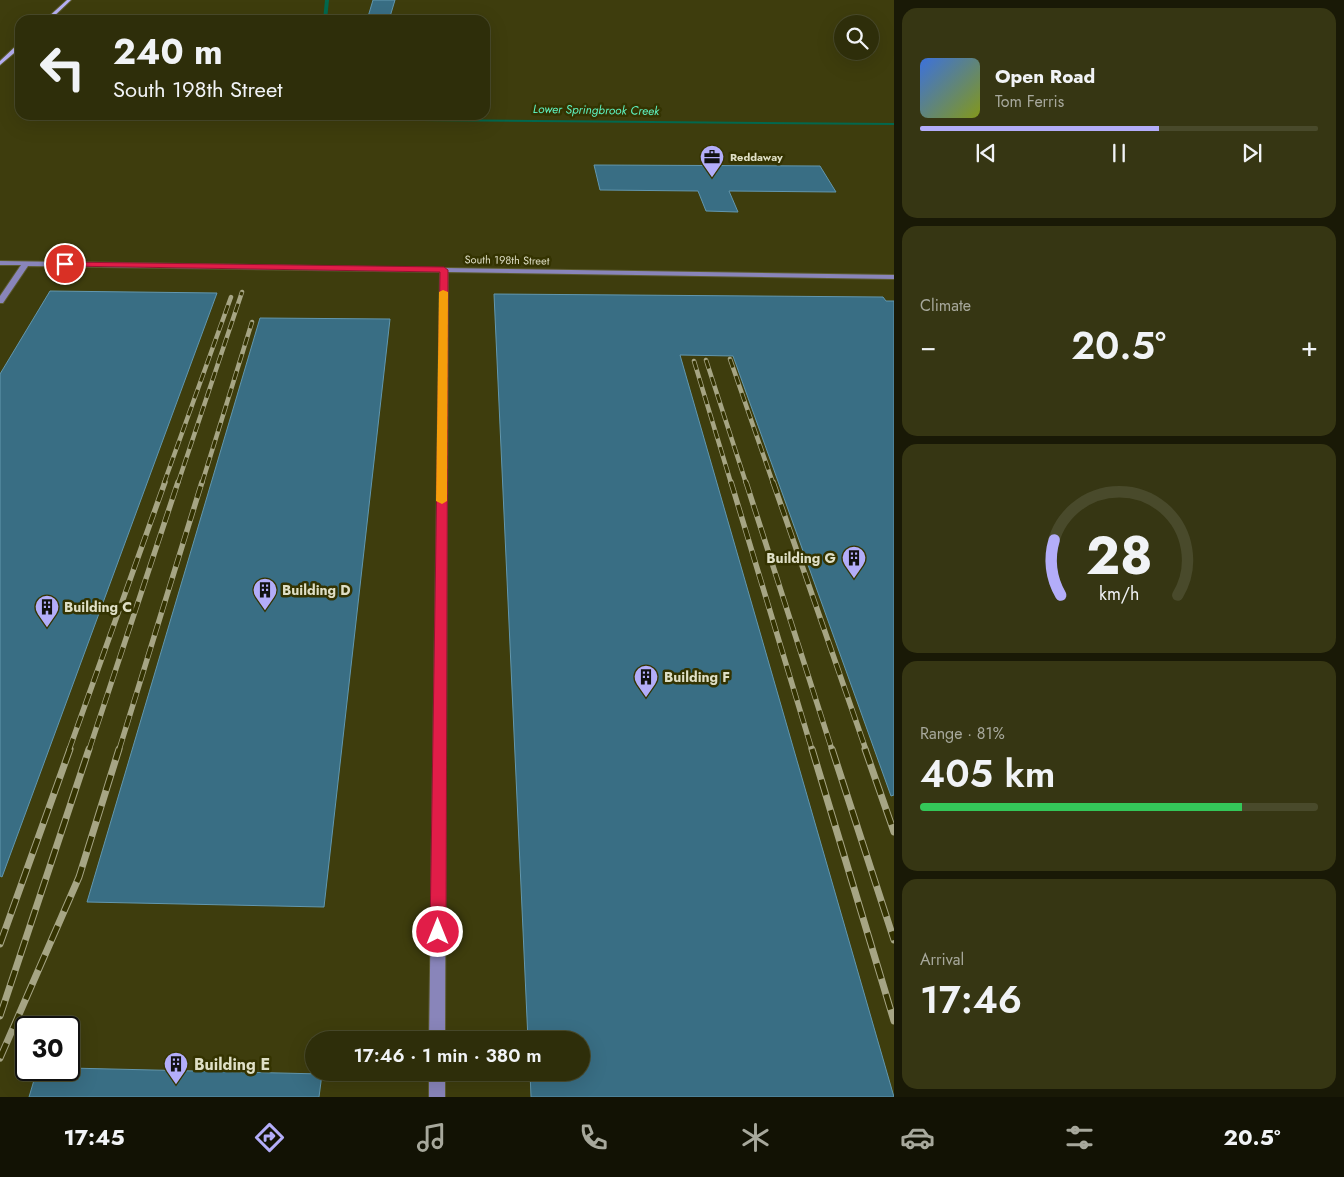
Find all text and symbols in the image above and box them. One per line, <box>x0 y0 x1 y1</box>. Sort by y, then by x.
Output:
map controls <box>834 15 879 60</box>
button: search <box>834 15 879 60</box>
text: 240 m <box>113 27 223 77</box>
icon: left <box>30 35 95 100</box>
text: Open Road <box>995 63 1095 90</box>
text: South 198th Street <box>113 73 283 105</box>
text: Tom Ferris <box>995 90 1064 113</box>
water label: Lower Springbrook Creek <box>533 100 660 120</box>
icon: previous <box>972 139 1000 167</box>
icon: pause <box>1105 139 1133 167</box>
icon: next <box>1238 139 1266 167</box>
office icon: Reddaway <box>699 144 725 178</box>
place label: Reddaway <box>730 149 783 165</box>
pin <box>44 243 86 285</box>
icon: arrive <box>51 250 79 278</box>
street label: South 198th Street <box>464 251 550 269</box>
text: Climate <box>920 294 971 317</box>
text: 20.5° <box>1071 318 1166 373</box>
text: − <box>920 326 937 367</box>
text: + <box>1301 326 1318 367</box>
text: 28 <box>1086 518 1152 594</box>
building icon: Building G <box>841 545 867 579</box>
place label: Building G <box>766 548 836 568</box>
building icon: Building D <box>252 577 278 611</box>
place label: Building D <box>282 580 351 600</box>
text: km/h <box>1099 581 1139 607</box>
building icon: Building C <box>34 594 60 628</box>
place label: Building C <box>64 597 132 617</box>
building icon: Building F <box>633 664 659 698</box>
place label: Building F <box>664 667 730 687</box>
text: Range · 81% <box>920 722 1005 745</box>
text: 405 km <box>920 746 1056 801</box>
position arrow <box>411 905 463 957</box>
text: Arrival <box>920 948 964 971</box>
text: 17:46 <box>920 972 1022 1027</box>
speed limit sign: 30 <box>15 1016 80 1081</box>
text: 17:46 · 1 min · 380 m <box>353 1042 542 1069</box>
building icon: Building E <box>163 1051 189 1085</box>
place label: Building E <box>194 1053 270 1076</box>
icon: directions <box>252 1120 287 1155</box>
icon: music <box>414 1120 449 1155</box>
icon: phone <box>576 1120 611 1155</box>
icon: climate <box>738 1120 773 1155</box>
icon: car <box>900 1120 935 1155</box>
icon: filters <box>1062 1120 1097 1155</box>
text: 17:45 <box>64 1121 125 1153</box>
text: 20.5° <box>1224 1121 1280 1153</box>

